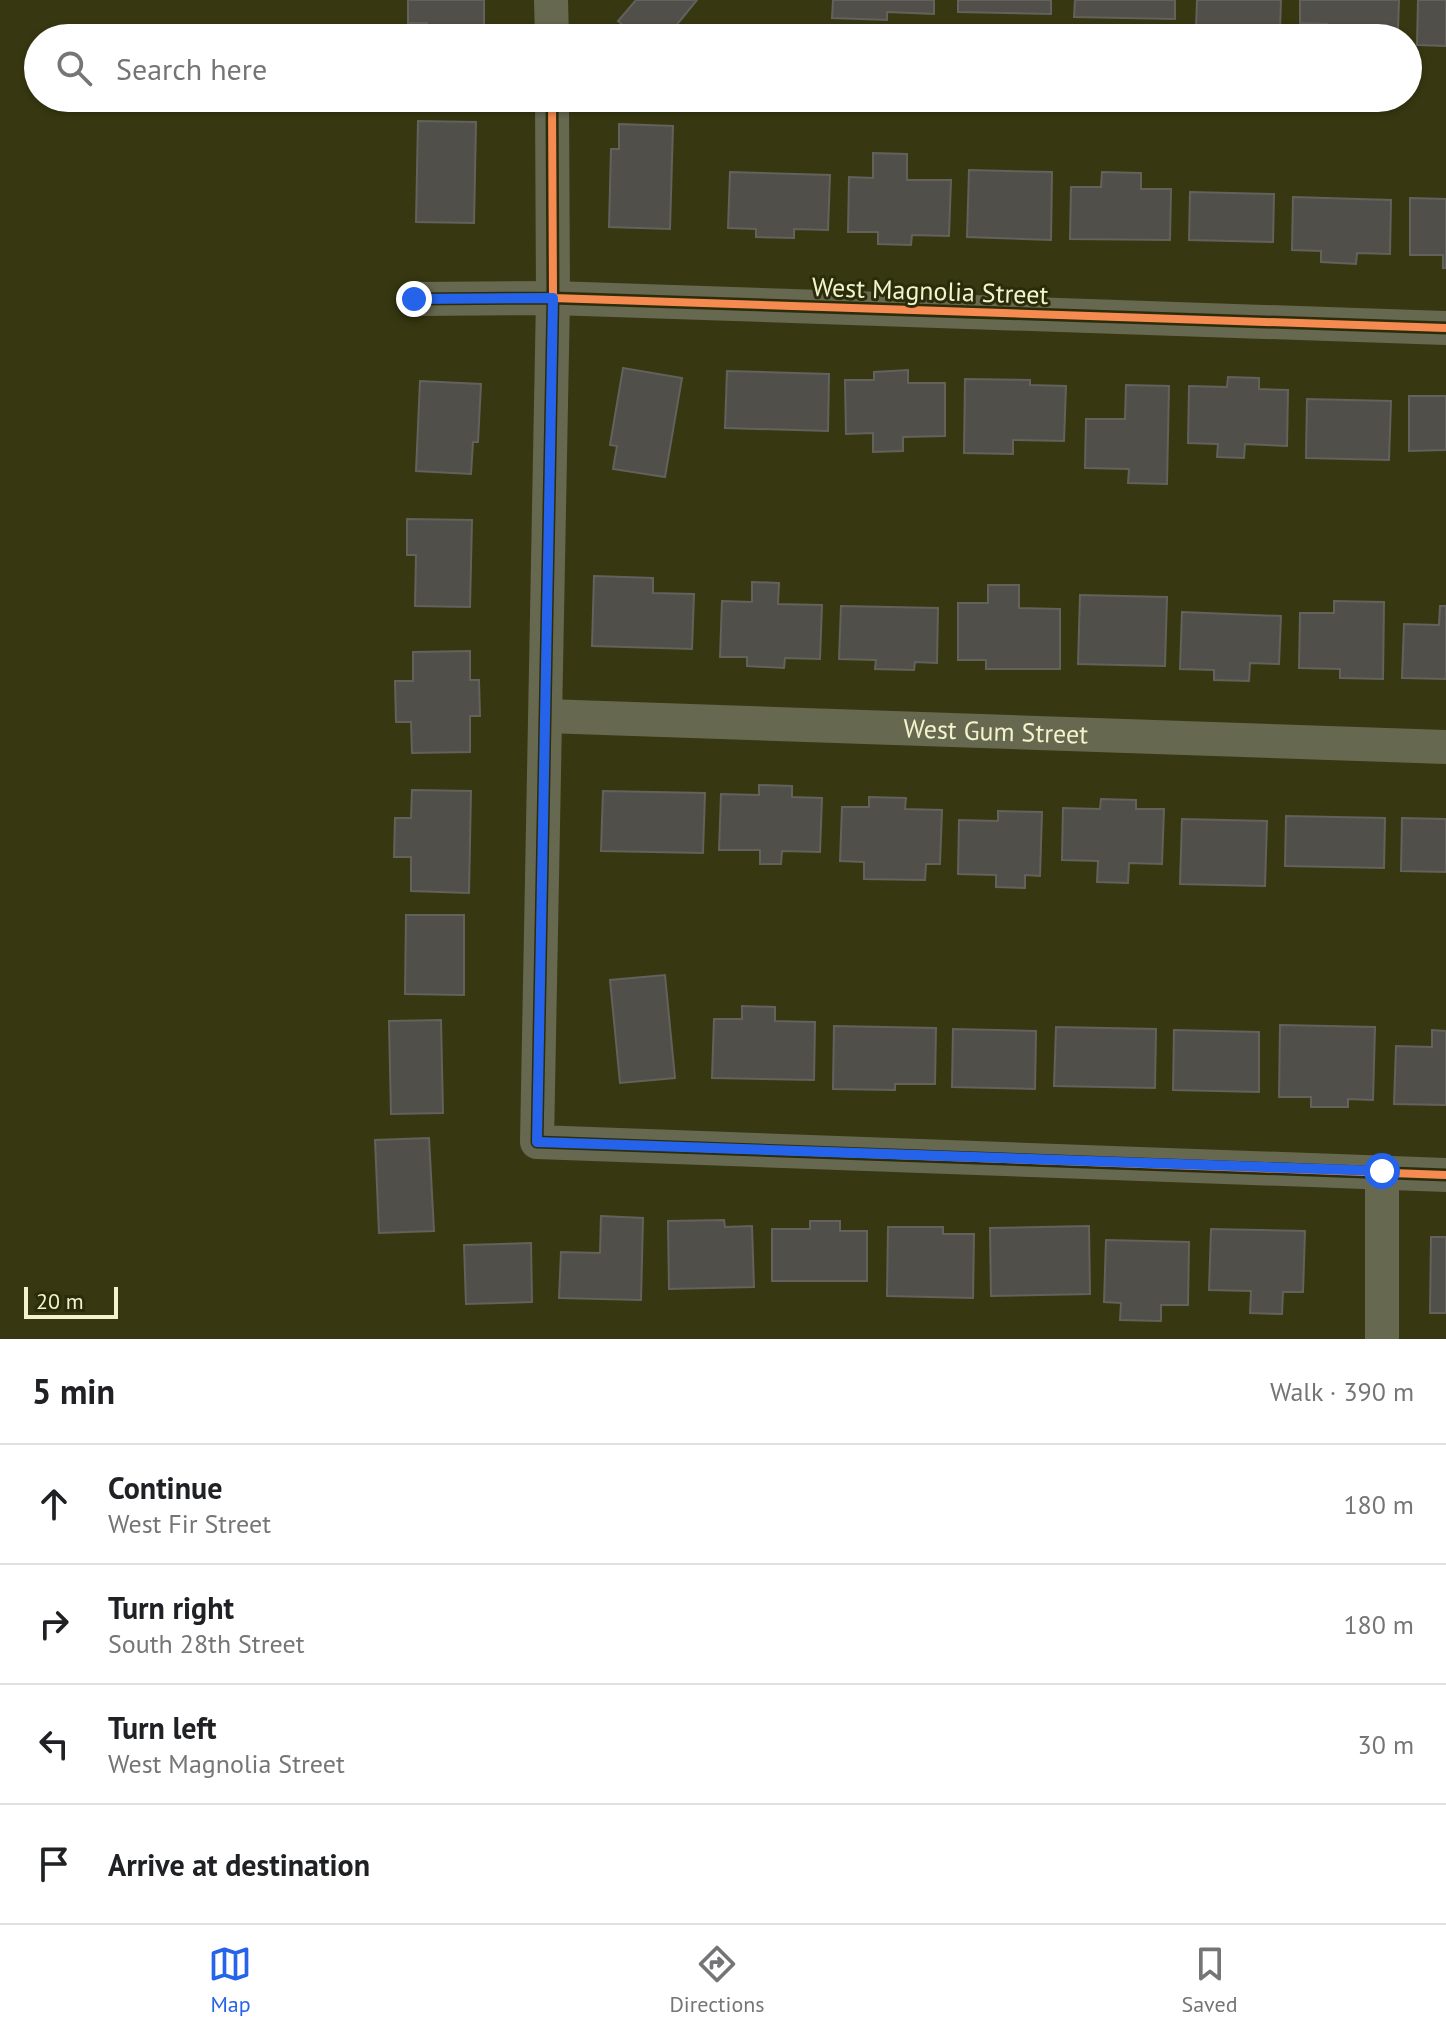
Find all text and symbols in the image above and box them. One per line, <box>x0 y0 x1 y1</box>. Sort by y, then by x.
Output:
search box <box>24 24 1422 112</box>
icon: search <box>52 46 96 90</box>
text: Search here <box>116 49 267 88</box>
street label: West Magnolia Street <box>811 270 1049 311</box>
route end <box>396 281 432 317</box>
street label: West Gum Street <box>903 711 1089 751</box>
route start <box>1364 1153 1400 1189</box>
scale bar <box>24 1283 118 1319</box>
text: 20 m <box>36 1287 84 1315</box>
text: 5 min <box>32 1369 115 1413</box>
text: Walk · 390 m <box>1270 1375 1414 1408</box>
text: Continue <box>108 1468 222 1507</box>
icon: ahead <box>32 1482 76 1526</box>
text: 180 m <box>1343 1488 1414 1521</box>
text: West Fir Street <box>108 1507 271 1540</box>
text: Turn right <box>108 1588 234 1627</box>
icon: right <box>32 1602 76 1646</box>
text: 180 m <box>1343 1608 1414 1641</box>
text: South 28th Street <box>108 1627 304 1660</box>
text: Turn left <box>108 1708 216 1747</box>
icon: left <box>32 1722 76 1766</box>
text: 30 m <box>1358 1728 1414 1761</box>
text: West Magnolia Street <box>108 1747 345 1780</box>
icon: arrive <box>32 1842 76 1886</box>
text: Arrive at destination <box>108 1845 370 1884</box>
tab: Map <box>208 1942 252 2018</box>
tab: Directions <box>669 1942 765 2018</box>
tab: Saved <box>1182 1942 1237 2018</box>

